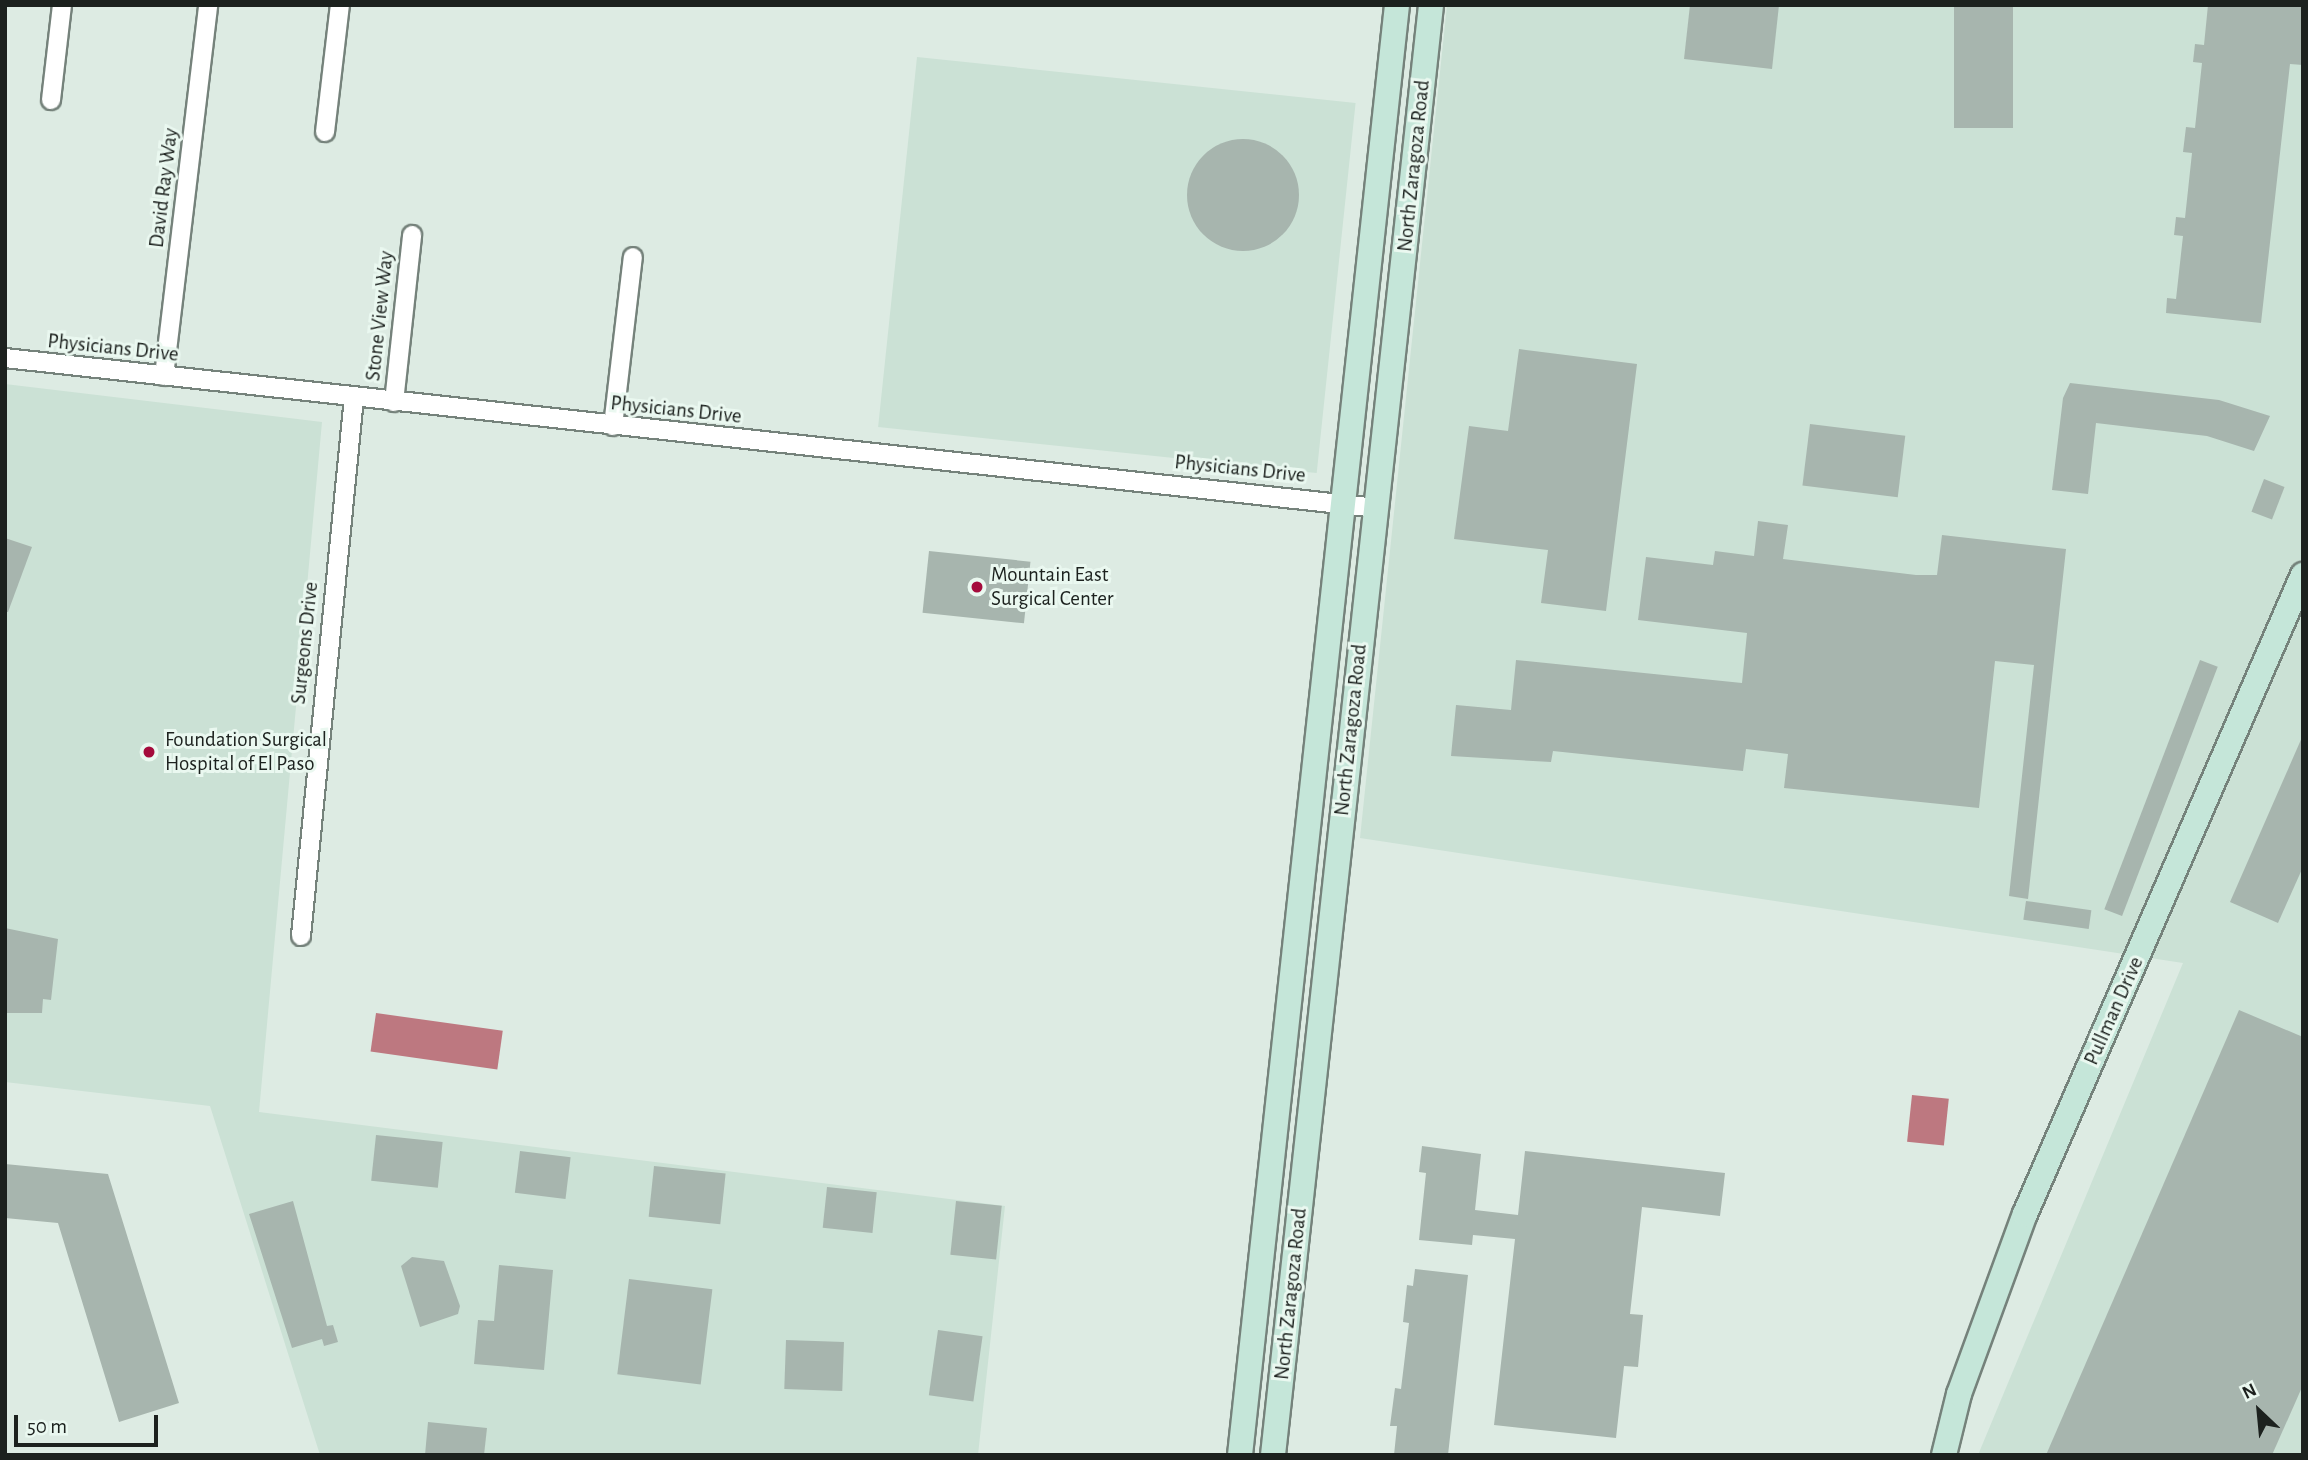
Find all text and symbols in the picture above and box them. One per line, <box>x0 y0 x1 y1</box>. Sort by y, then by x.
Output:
street label: North Zaragoza Road <box>1392 79 1436 253</box>
street label: David Ray Way <box>144 127 184 249</box>
street label: Stone View Way <box>361 250 399 382</box>
street label: Physicians Drive <box>46 329 180 367</box>
street label: Physicians Drive <box>609 391 743 429</box>
street label: Physicians Drive <box>1173 450 1307 488</box>
place label: Mountain East Surgical Center <box>991 562 1114 612</box>
marker: Mountain East Surgical Center <box>969 579 985 595</box>
street label: Surgeons Drive <box>286 581 324 705</box>
street label: North Zaragoza Road <box>1329 643 1373 817</box>
place label: Foundation Surgical Hospital of El Paso <box>165 727 327 777</box>
marker: Foundation Surgical Hospital of El Paso <box>139 742 159 762</box>
street label: Pullman Drive <box>2079 953 2149 1069</box>
street label: North Zaragoza Road <box>1269 1207 1313 1381</box>
north arrow <box>2224 1376 2294 1446</box>
text: N <box>2239 1380 2260 1403</box>
scale bar <box>18 1400 161 1444</box>
text: 50 m <box>27 1416 67 1437</box>

